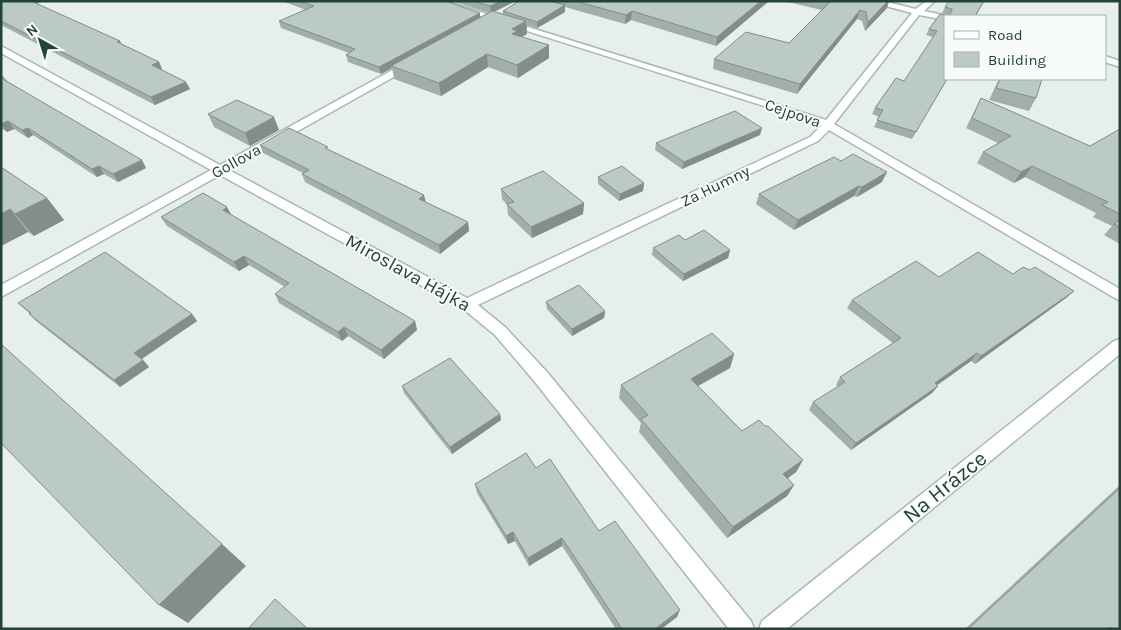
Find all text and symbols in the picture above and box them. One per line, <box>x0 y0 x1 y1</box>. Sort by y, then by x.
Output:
north arrow <box>15 15 65 65</box>
legend <box>944 15 1106 80</box>
text: N <box>23 21 41 40</box>
text: Road <box>988 26 1023 44</box>
text: Building <box>988 51 1046 69</box>
street label: Cejpova <box>762 95 824 131</box>
street label: Gollova <box>208 140 264 182</box>
street label: Za Humny <box>677 161 753 211</box>
street label: Miroslava Hájka <box>342 230 474 316</box>
street label: Na Hrázce <box>898 445 992 529</box>

